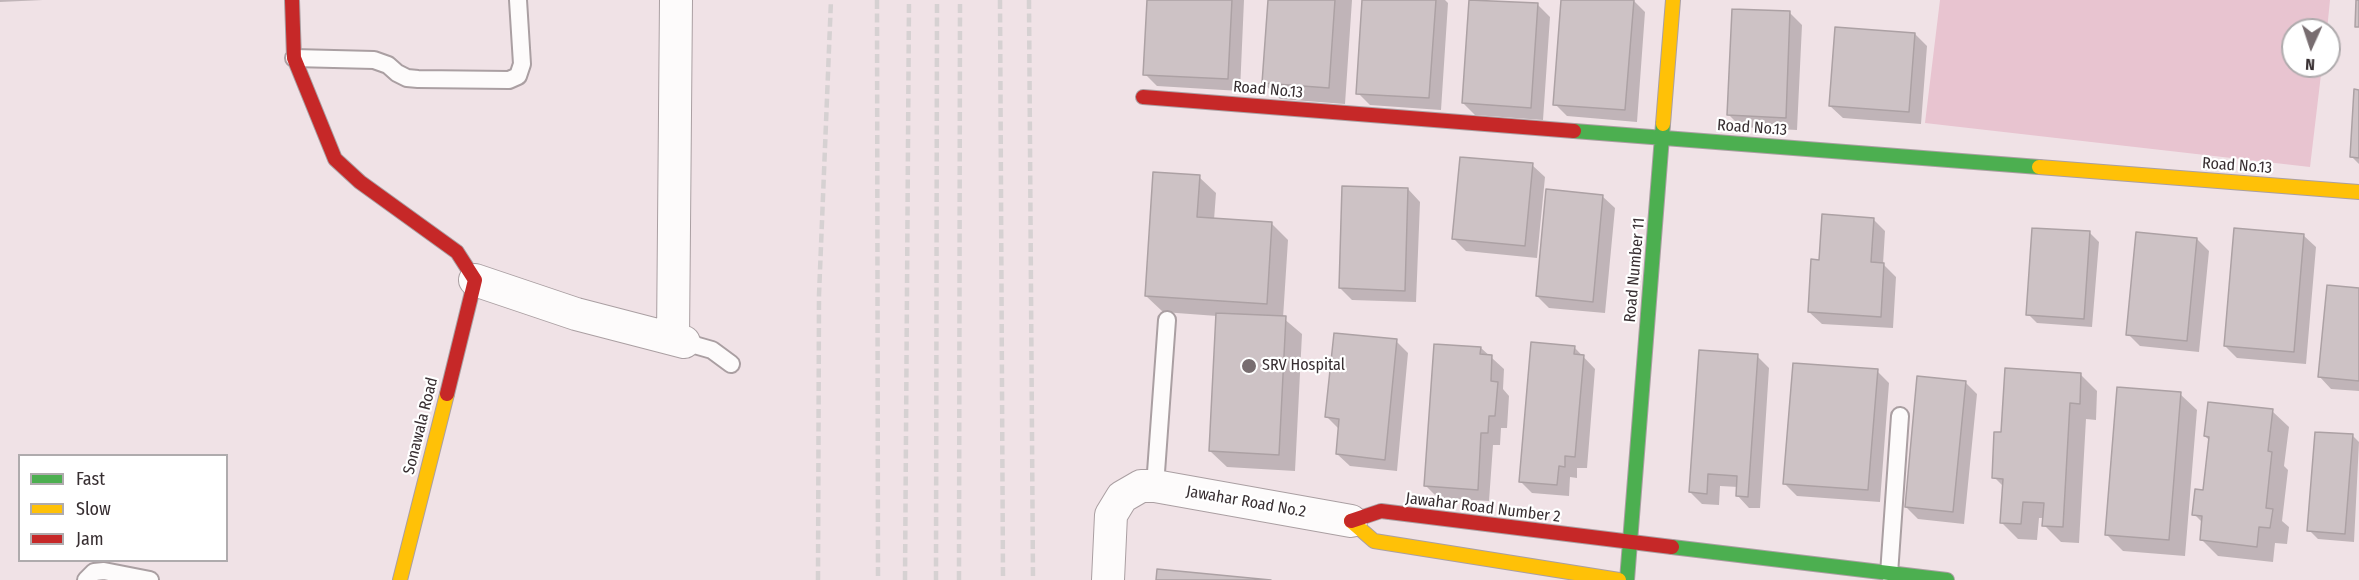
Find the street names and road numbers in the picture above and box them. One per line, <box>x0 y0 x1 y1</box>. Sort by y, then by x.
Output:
street label: Road No.13 <box>1232 77 1304 103</box>
street label: Road No.13 <box>1716 116 1788 140</box>
street label: Road No.13 <box>2201 154 2273 178</box>
street label: Road Number 11 <box>1621 217 1649 323</box>
street label: Sonawala Road <box>400 375 442 477</box>
street label: Jawahar Road No.2 <box>1185 482 1307 522</box>
street label: Jawahar Road Number 2 <box>1404 489 1562 527</box>

